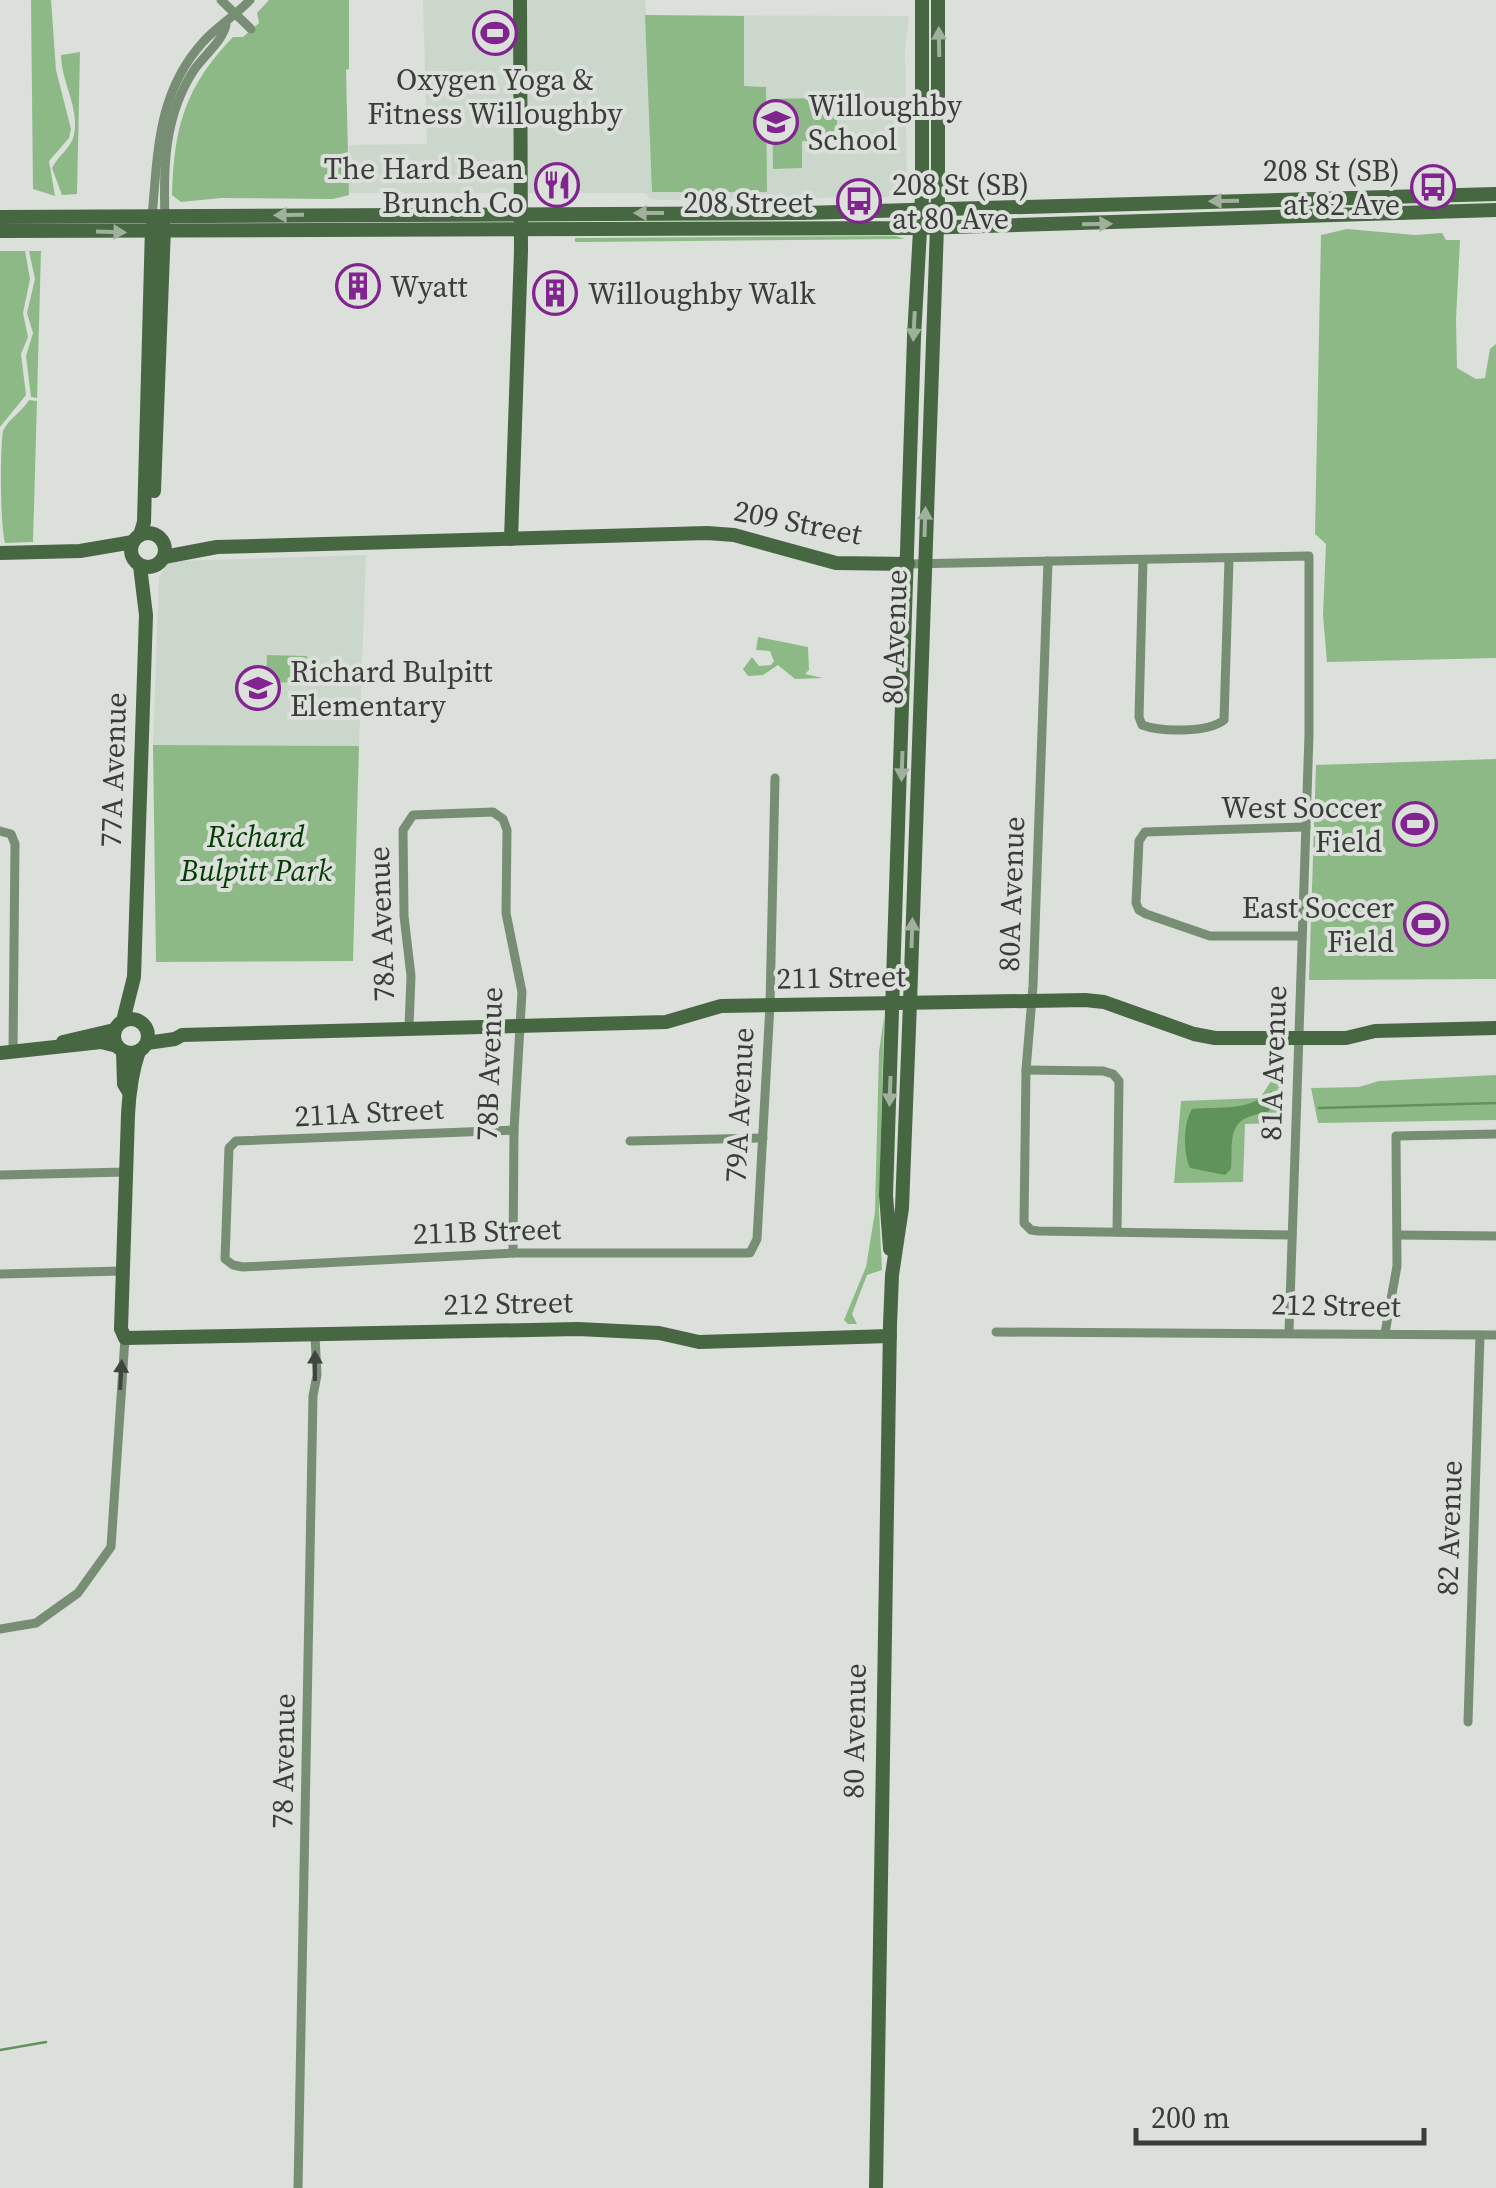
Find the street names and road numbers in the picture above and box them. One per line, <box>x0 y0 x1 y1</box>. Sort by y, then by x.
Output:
street label: 208 Street <box>683 182 813 223</box>
street label: 209 Street <box>731 490 866 555</box>
street label: 80 Avenue <box>871 569 917 705</box>
street label: 77A Avenue <box>90 692 136 848</box>
street label: 80A Avenue <box>988 816 1034 972</box>
street label: 78A Avenue <box>358 846 404 1002</box>
street label: 211 Street <box>776 955 906 999</box>
street label: 81A Avenue <box>1250 985 1296 1141</box>
street label: 78B Avenue <box>466 986 512 1142</box>
street label: 79A Avenue <box>714 1026 764 1184</box>
street label: 211A Street <box>293 1088 445 1136</box>
street label: 211B Street <box>412 1208 562 1254</box>
street label: 212 Street <box>443 1281 573 1325</box>
street label: 212 Street <box>1271 1283 1401 1327</box>
street label: 82 Avenue <box>1426 1460 1472 1596</box>
street label: 80 Avenue <box>832 1663 876 1799</box>
street label: 78 Avenue <box>261 1693 305 1829</box>

